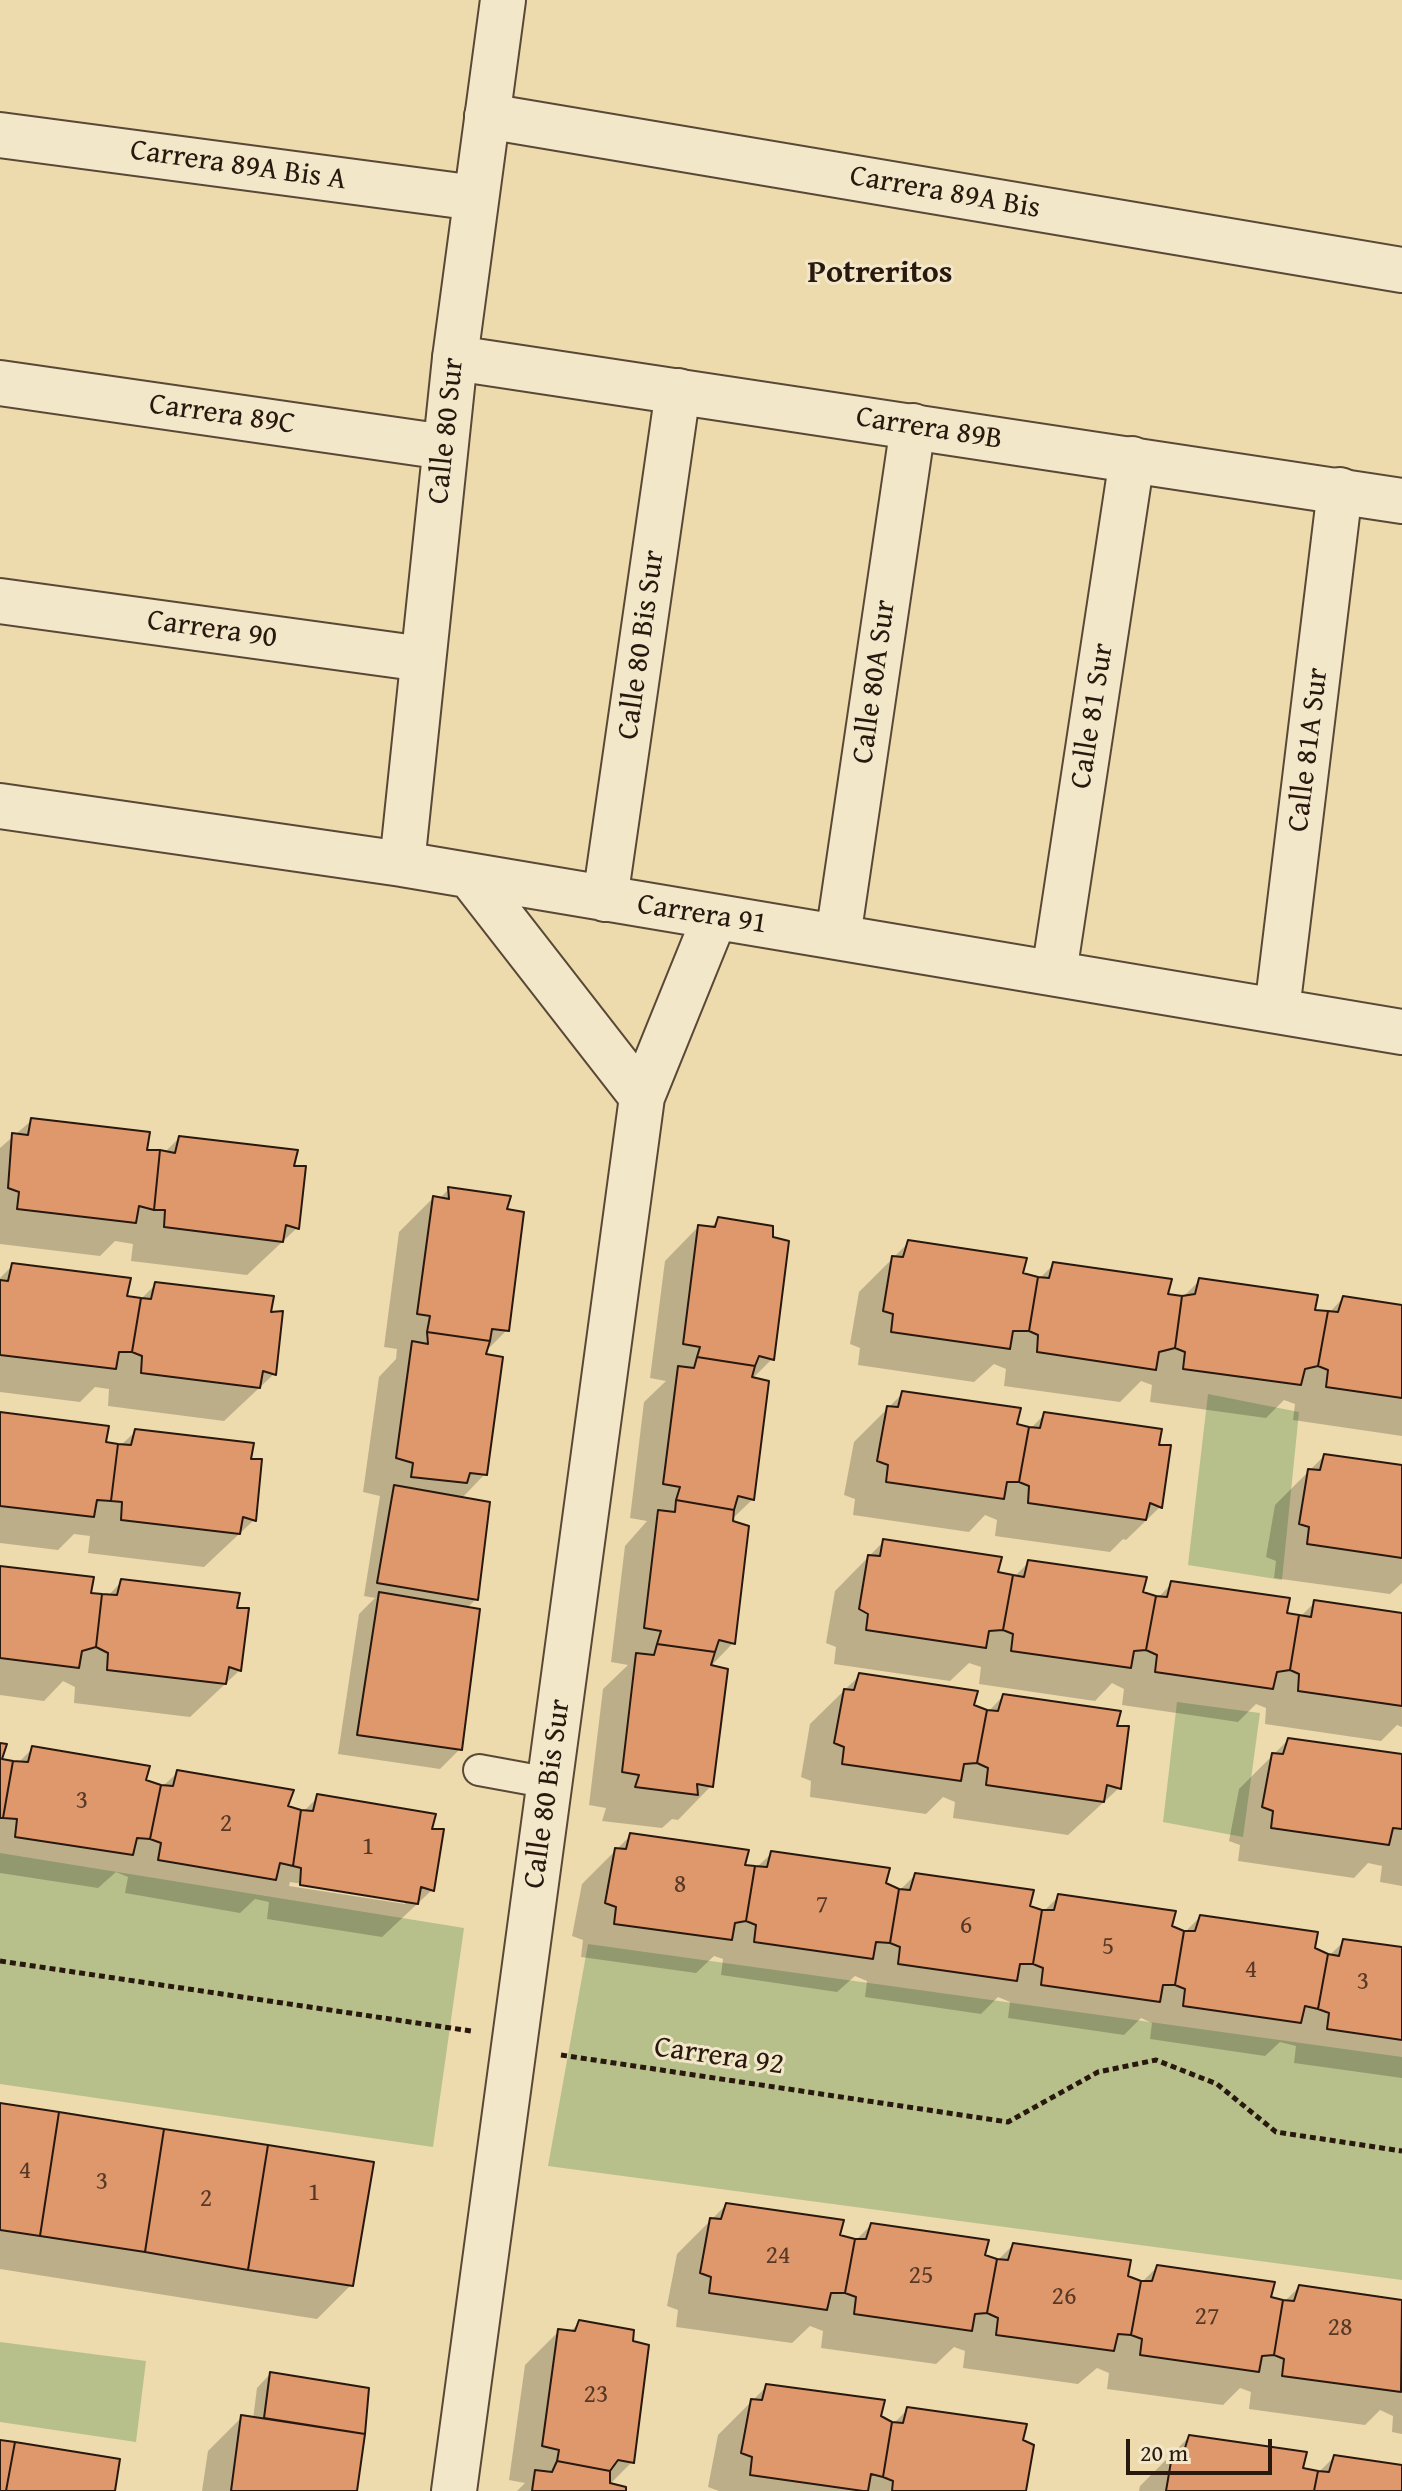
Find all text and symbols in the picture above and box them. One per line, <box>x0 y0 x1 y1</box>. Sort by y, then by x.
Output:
street label: Carrera 89A Bis A <box>128 133 348 199</box>
street label: Carrera 89A Bis <box>847 159 1043 227</box>
district label: Potreritos <box>807 255 953 293</box>
street label: Calle 80 Sur <box>421 356 473 506</box>
street label: Carrera 89C <box>147 387 297 443</box>
street label: Carrera 89B <box>853 400 1005 458</box>
street label: Calle 80 Bis Sur <box>611 548 673 742</box>
street label: Calle 80A Sur <box>846 598 904 766</box>
street label: Carrera 90 <box>145 603 279 657</box>
street label: Calle 81 Sur <box>1064 641 1122 791</box>
street label: Calle 81A Sur <box>1281 666 1337 834</box>
street label: Carrera 91 <box>635 887 769 943</box>
street label: Calle 80 Bis Sur <box>517 1697 579 1891</box>
house number: 3 <box>76 1785 88 1817</box>
house number: 2 <box>220 1808 232 1840</box>
house number: 1 <box>362 1831 374 1863</box>
house number: 8 <box>674 1869 686 1901</box>
house number: 7 <box>816 1889 828 1921</box>
house number: 6 <box>960 1910 972 1942</box>
house number: 5 <box>1102 1931 1114 1963</box>
house number: 4 <box>1245 1954 1257 1986</box>
house number: 3 <box>1357 1966 1369 1998</box>
street label: Carrera 92 <box>652 2030 786 2084</box>
house number: 4 <box>19 2155 31 2187</box>
house number: 3 <box>96 2166 108 2198</box>
house number: 1 <box>308 2177 320 2209</box>
house number: 2 <box>200 2183 212 2215</box>
house number: 24 <box>765 2240 791 2272</box>
house number: 25 <box>908 2260 934 2292</box>
house number: 26 <box>1051 2281 1077 2313</box>
house number: 27 <box>1194 2301 1220 2333</box>
house number: 28 <box>1327 2312 1353 2344</box>
house number: 23 <box>583 2379 609 2411</box>
scale bar <box>1130 2423 1276 2473</box>
text: 20 m <box>1140 2435 1188 2470</box>

